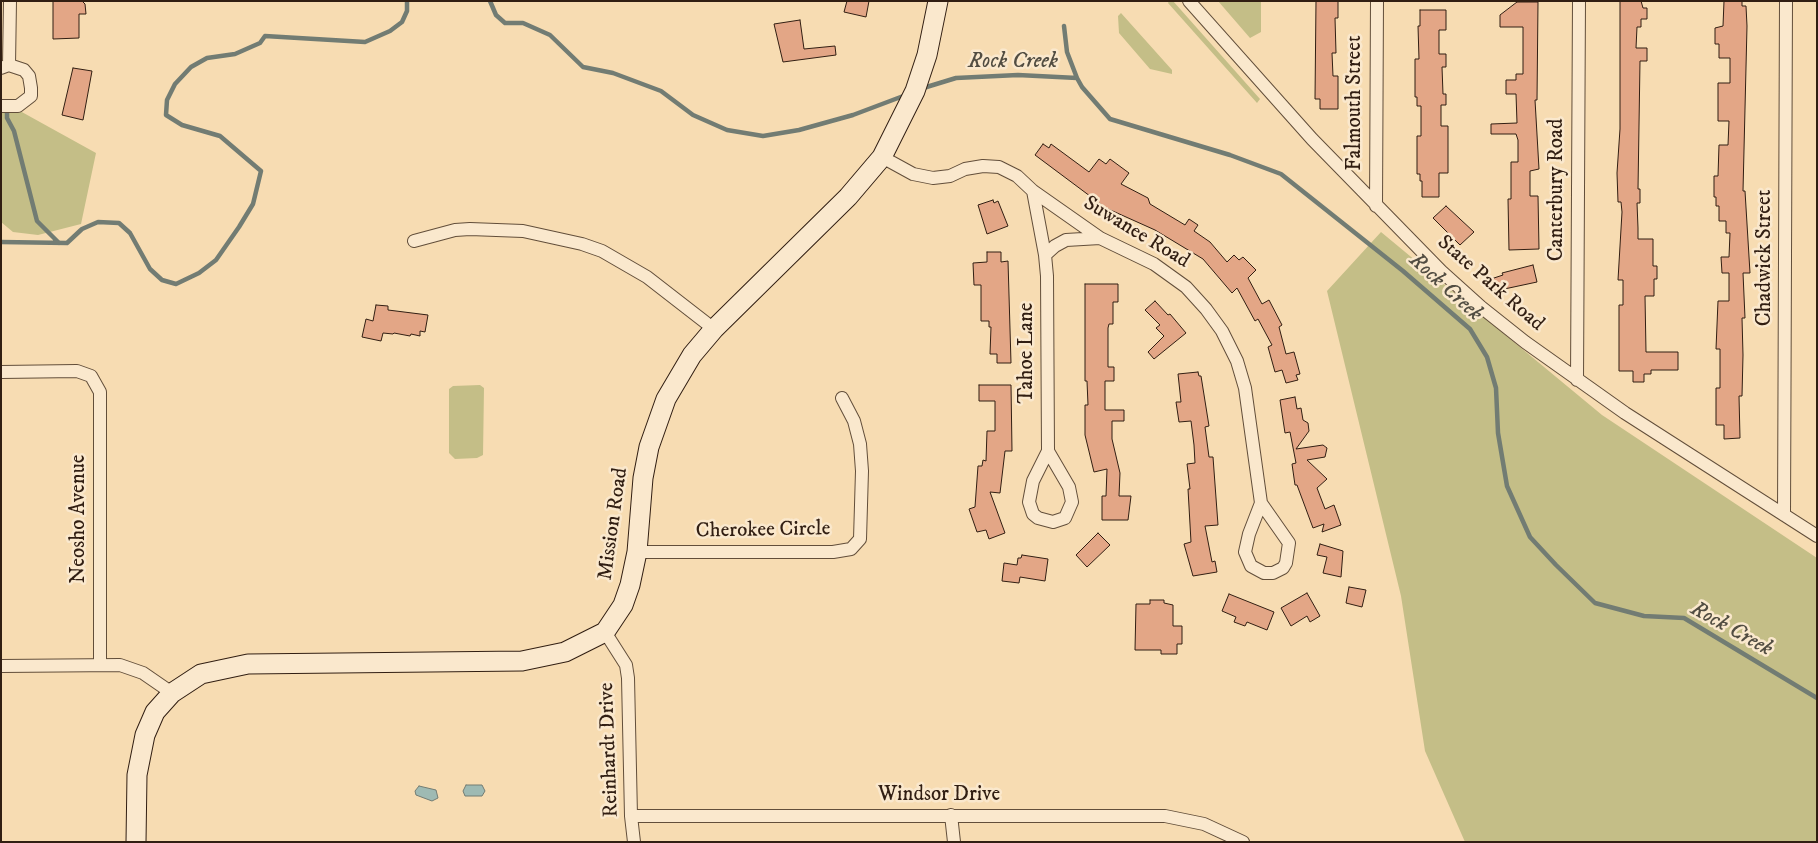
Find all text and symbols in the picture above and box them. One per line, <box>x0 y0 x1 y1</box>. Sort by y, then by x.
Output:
street label: Falmouth Street <box>1343 35 1369 171</box>
water label: Rock Creek <box>968 49 1058 75</box>
street label: Canterbury Road <box>1545 119 1571 261</box>
street label: Chadwick Street <box>1753 190 1779 326</box>
street label: Suwanee Road <box>1078 191 1194 275</box>
street label: State Park Road <box>1431 231 1549 337</box>
water label: Rock Creek <box>1403 248 1487 328</box>
street label: Tahoe Lane <box>1015 303 1041 403</box>
street label: Neosho Avenue <box>67 455 93 583</box>
street label: Mission Road <box>594 466 634 582</box>
street label: Cherokee Circle <box>695 517 831 545</box>
water label: Rock Creek <box>1685 597 1777 663</box>
street label: Reinhardt Drive <box>595 682 625 818</box>
street label: Windsor Drive <box>878 783 1000 809</box>

